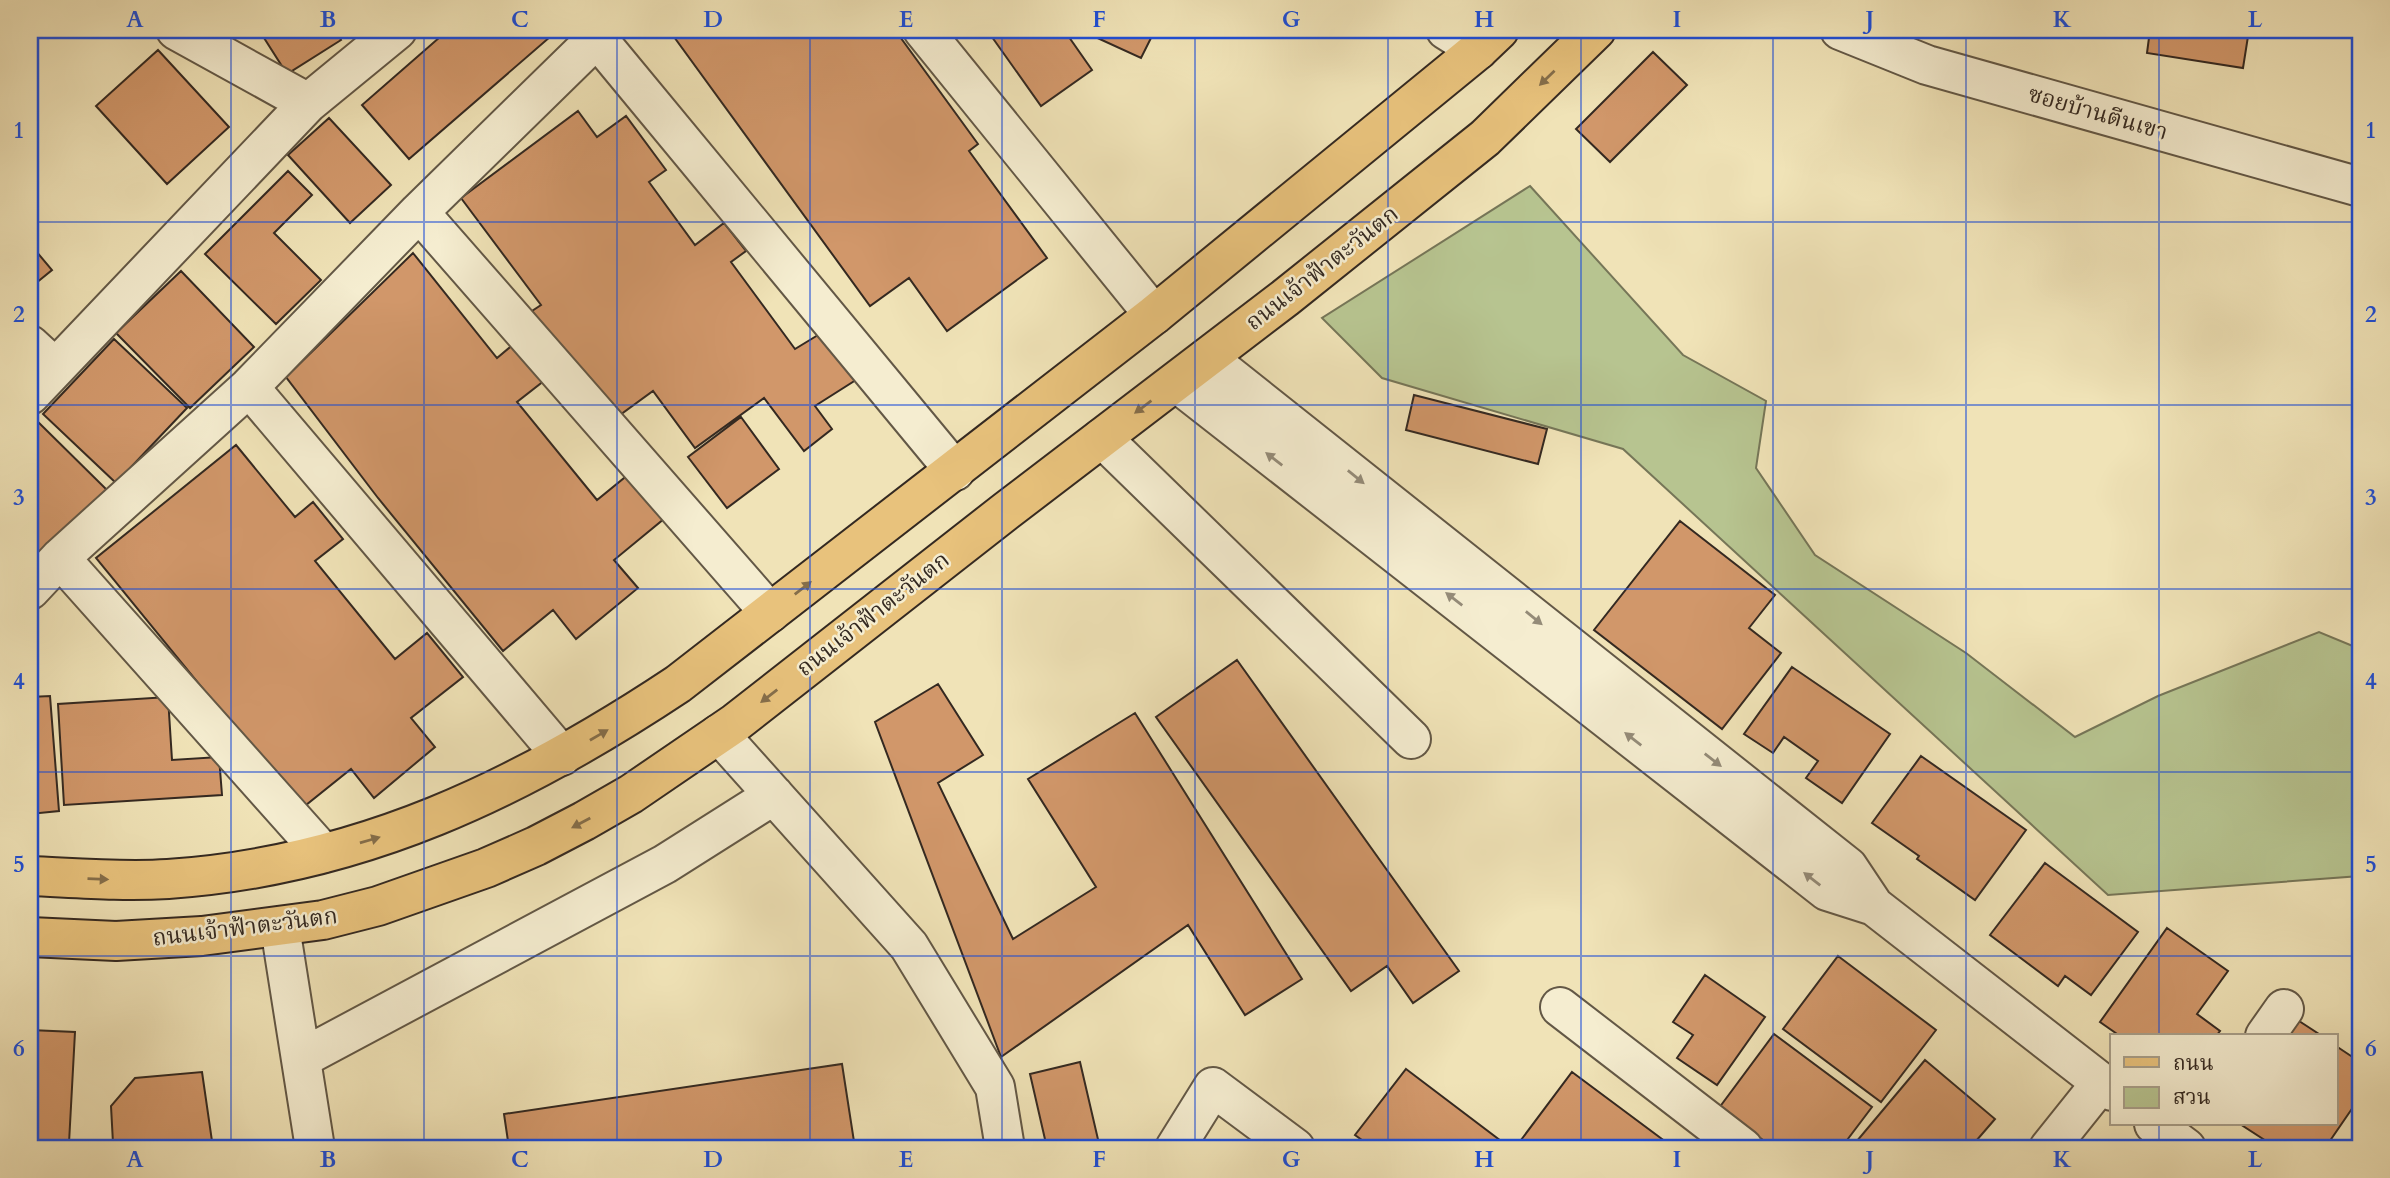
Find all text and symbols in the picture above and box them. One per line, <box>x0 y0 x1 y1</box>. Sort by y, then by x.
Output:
text: A <box>126 4 144 35</box>
text: B <box>320 4 336 35</box>
text: C <box>511 4 529 35</box>
text: D <box>703 4 723 35</box>
text: E <box>899 4 913 35</box>
text: F <box>1092 4 1106 35</box>
text: G <box>1282 4 1301 35</box>
text: H <box>1474 4 1494 35</box>
text: I <box>1673 4 1681 35</box>
text: J <box>1863 4 1874 35</box>
text: K <box>2053 4 2072 35</box>
text: L <box>2248 4 2263 35</box>
one-way arrow <box>1539 69 1556 86</box>
street label: ซอยบ้านตีนเขา <box>2025 78 2171 148</box>
text: 1 <box>13 115 25 146</box>
text: 1 <box>2365 115 2377 146</box>
street label: ถนนเจ้าฟ้าตะวันตก <box>1239 198 1405 338</box>
text: 2 <box>13 299 25 330</box>
text: 2 <box>2365 299 2377 330</box>
one-way arrow <box>1135 399 1153 414</box>
one-way arrow <box>1266 451 1284 466</box>
one-way arrow <box>1347 469 1365 484</box>
text: 3 <box>13 482 25 513</box>
text: 3 <box>2365 482 2377 513</box>
street label: ถนนเจ้าฟ้าตะวันตก <box>790 544 956 684</box>
one-way arrow <box>794 581 812 595</box>
one-way arrow <box>1445 591 1463 606</box>
one-way arrow <box>1525 611 1543 626</box>
text: 4 <box>13 666 25 697</box>
text: 4 <box>2365 666 2377 697</box>
one-way arrow <box>761 688 779 703</box>
one-way arrow <box>589 729 608 741</box>
one-way arrow <box>1624 731 1642 746</box>
one-way arrow <box>1704 752 1721 767</box>
one-way arrow <box>571 817 591 828</box>
one-way arrow <box>359 834 381 845</box>
text: 5 <box>13 849 25 880</box>
text: 5 <box>2365 849 2377 880</box>
one-way arrow <box>1803 872 1821 887</box>
one-way arrow <box>87 874 109 885</box>
street label: ถนนเจ้าฟ้าตะวันตก <box>151 900 339 954</box>
text: 6 <box>13 1033 25 1064</box>
text: 6 <box>2365 1033 2377 1064</box>
legend <box>2110 1034 2338 1126</box>
text: ถนน <box>2173 1049 2214 1078</box>
text: สวน <box>2173 1083 2211 1112</box>
text: A <box>126 1144 144 1175</box>
text: B <box>320 1144 336 1175</box>
text: C <box>511 1144 529 1175</box>
text: D <box>703 1144 723 1175</box>
text: E <box>899 1144 913 1175</box>
text: F <box>1092 1144 1106 1175</box>
text: G <box>1282 1144 1301 1175</box>
text: H <box>1474 1144 1494 1175</box>
text: I <box>1673 1144 1681 1175</box>
text: J <box>1863 1144 1874 1175</box>
text: K <box>2053 1144 2072 1175</box>
text: L <box>2248 1144 2263 1175</box>

